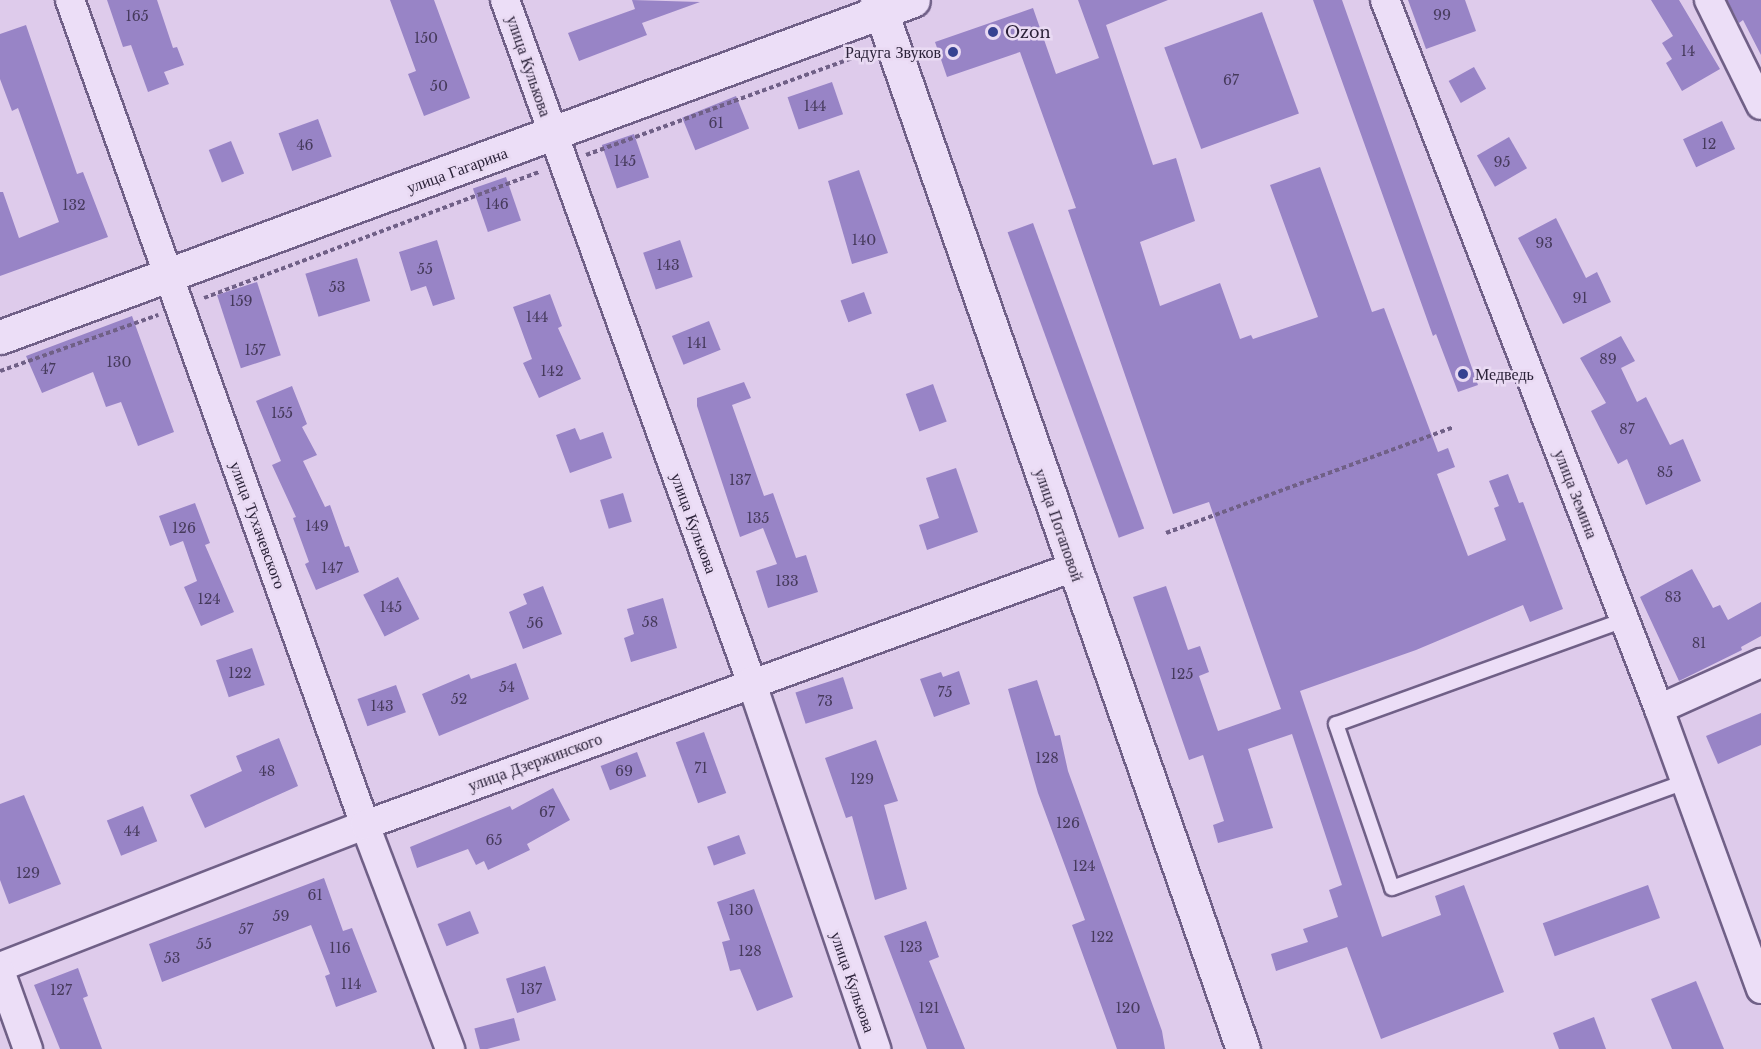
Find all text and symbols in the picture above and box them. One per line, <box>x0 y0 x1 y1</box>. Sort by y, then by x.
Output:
house number: 99 <box>1433 7 1451 23</box>
house number: 165 <box>125 8 149 24</box>
street label: улица Кулькова <box>503 13 555 119</box>
place label: Ozon <box>1005 22 1050 42</box>
marker: Ozon <box>986 25 1000 39</box>
house number: 150 <box>414 30 438 46</box>
place label: Радуга Звуков <box>845 42 941 62</box>
house number: 14 <box>1681 43 1695 59</box>
marker: Радуга Звуков <box>946 45 960 59</box>
house number: 67 <box>1223 72 1239 88</box>
house number: 50 <box>430 78 448 94</box>
house number: 144 <box>804 98 826 114</box>
house number: 61 <box>708 115 724 131</box>
house number: 12 <box>1702 136 1716 152</box>
house number: 46 <box>296 137 314 153</box>
street label: улица Гагарина <box>404 143 510 197</box>
house number: 145 <box>614 153 636 169</box>
house number: 95 <box>1494 154 1510 170</box>
house number: 146 <box>485 196 509 212</box>
house number: 132 <box>62 197 86 213</box>
house number: 140 <box>852 232 876 248</box>
house number: 93 <box>1535 235 1553 251</box>
house number: 143 <box>656 257 680 273</box>
house number: 55 <box>417 261 433 277</box>
house number: 53 <box>329 279 345 295</box>
house number: 91 <box>1572 290 1588 306</box>
house number: 159 <box>229 293 253 309</box>
house number: 144 <box>526 309 548 325</box>
house number: 141 <box>687 335 707 351</box>
house number: 157 <box>244 342 266 358</box>
house number: 89 <box>1599 351 1617 367</box>
house number: 130 <box>107 354 131 370</box>
house number: 47 <box>40 361 56 377</box>
house number: 142 <box>540 363 564 379</box>
place label: Медведь <box>1475 364 1534 384</box>
marker: Медведь <box>1456 367 1470 381</box>
house number: 155 <box>271 405 293 421</box>
house number: 87 <box>1619 421 1635 437</box>
street label: улица Земина <box>1550 447 1602 541</box>
street label: улица Тухачевского <box>226 459 290 591</box>
house number: 85 <box>1657 464 1673 480</box>
street label: улица Потаповой <box>1031 466 1087 584</box>
street label: улица Кулькова <box>667 470 721 576</box>
house number: 137 <box>729 472 751 488</box>
house number: 135 <box>747 510 769 526</box>
house number: 149 <box>305 518 329 534</box>
house number: 126 <box>172 520 196 536</box>
house number: 147 <box>321 560 343 576</box>
house number: 133 <box>775 573 799 589</box>
house number: 83 <box>1664 589 1682 605</box>
house number: 124 <box>197 591 221 607</box>
house number: 145 <box>380 599 402 615</box>
house number: 58 <box>642 614 658 630</box>
house number: 56 <box>527 615 543 631</box>
house number: 81 <box>1692 635 1706 651</box>
house number: 122 <box>228 665 252 681</box>
house number: 125 <box>1171 666 1193 682</box>
house number: 54 <box>499 679 515 695</box>
house number: 75 <box>938 684 952 700</box>
house number: 52 <box>451 691 467 707</box>
house number: 73 <box>817 693 833 709</box>
house number: 143 <box>370 698 394 714</box>
street label: улица Дзержинского <box>465 729 605 795</box>
house number: 128 <box>1035 750 1059 766</box>
house number: 71 <box>694 760 708 776</box>
house number: 48 <box>259 763 275 779</box>
house number: 69 <box>615 763 633 779</box>
house number: 129 <box>850 771 874 787</box>
house number: 67 <box>539 804 555 820</box>
house number: 126 <box>1056 815 1080 831</box>
house number: 44 <box>124 823 140 839</box>
house number: 65 <box>486 832 502 848</box>
house number: 124 <box>1072 858 1096 874</box>
house number: 129 <box>16 865 40 881</box>
house number: 61 <box>307 887 323 903</box>
house number: 130 <box>729 902 753 918</box>
house number: 59 <box>273 908 289 924</box>
house number: 57 <box>239 921 253 937</box>
street label: улица Кулькова <box>827 929 879 1035</box>
house number: 122 <box>1090 929 1114 945</box>
house number: 55 <box>196 936 212 952</box>
house number: 123 <box>899 939 923 955</box>
house number: 116 <box>329 940 351 956</box>
house number: 128 <box>738 943 762 959</box>
house number: 53 <box>164 950 180 966</box>
house number: 114 <box>341 976 361 992</box>
house number: 137 <box>520 981 542 997</box>
house number: 127 <box>50 982 72 998</box>
house number: 121 <box>918 1000 940 1016</box>
house number: 120 <box>1116 1000 1140 1016</box>

